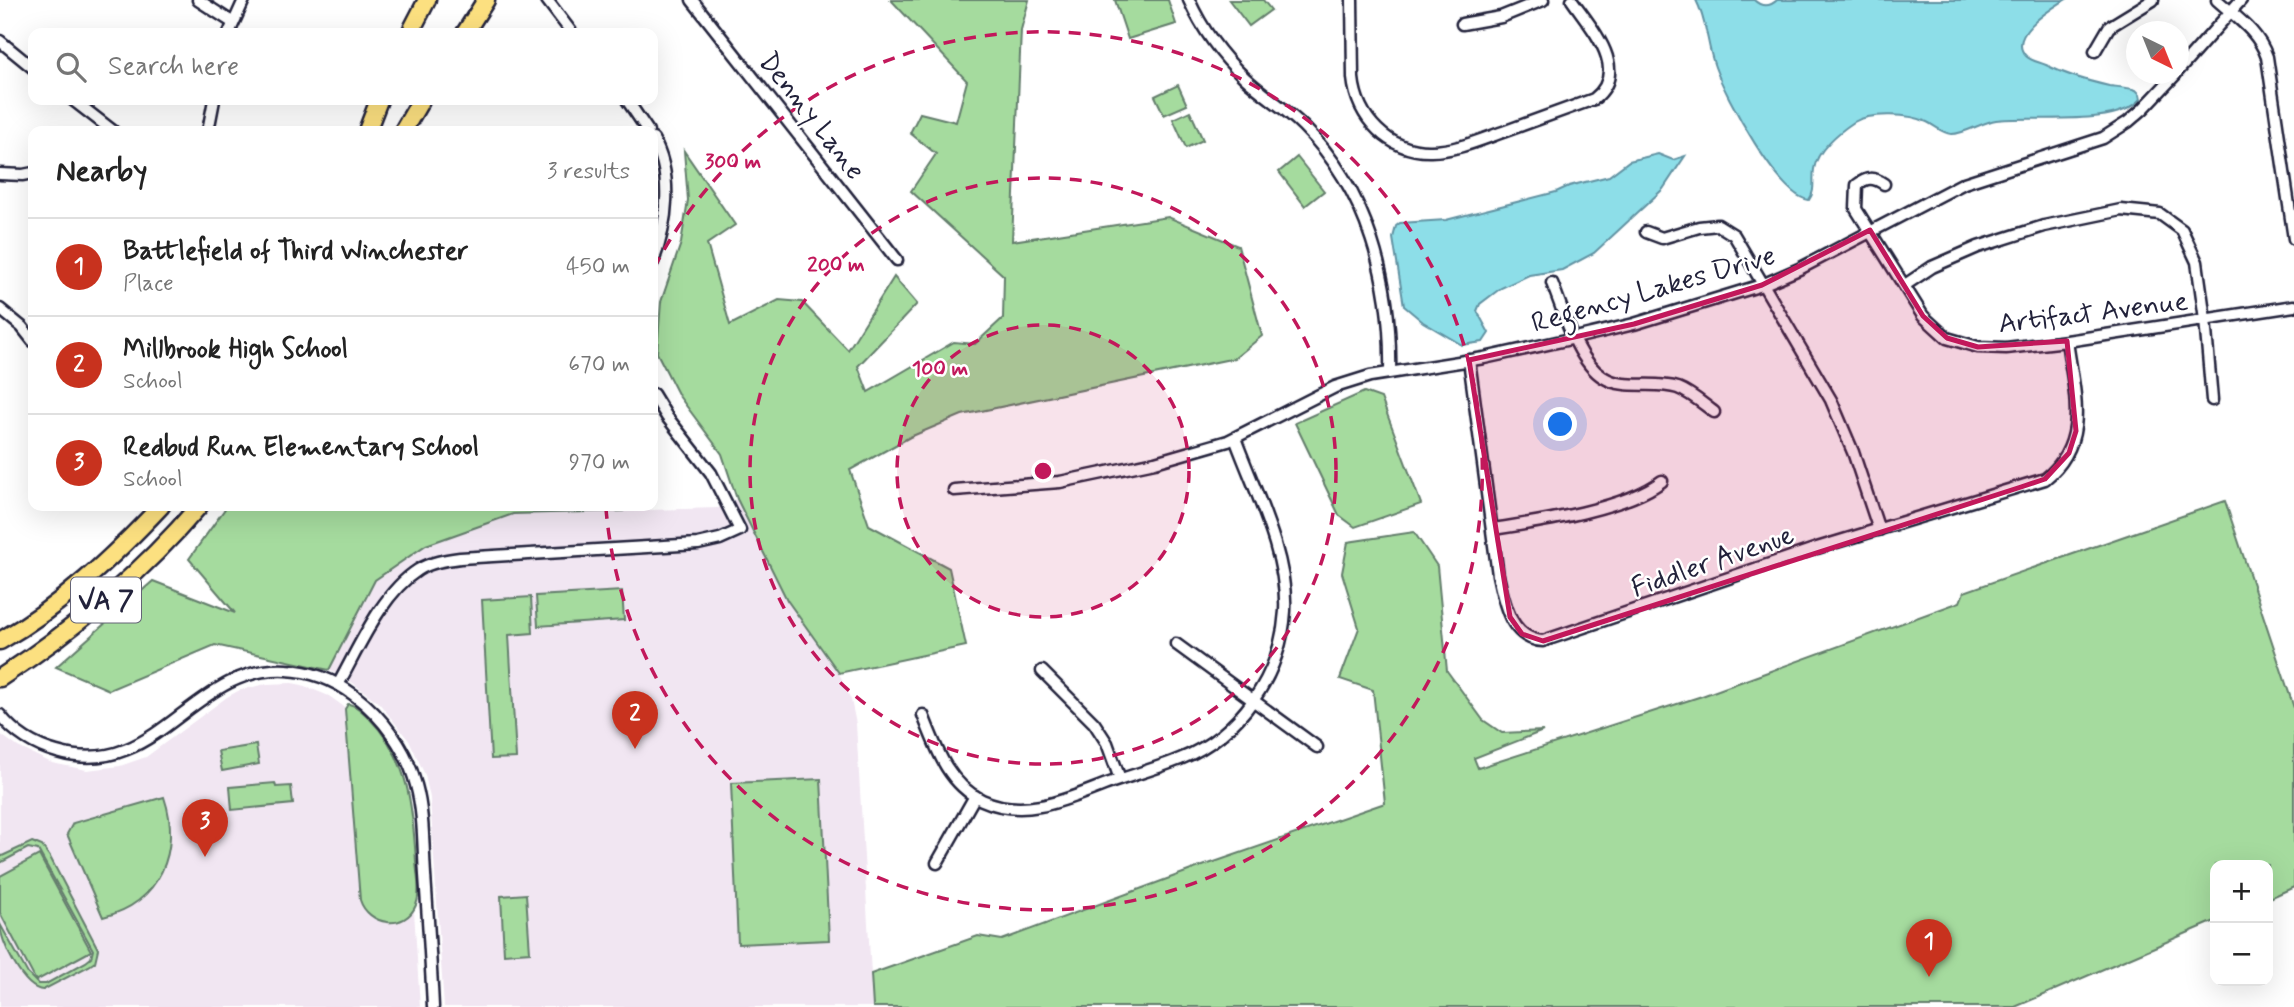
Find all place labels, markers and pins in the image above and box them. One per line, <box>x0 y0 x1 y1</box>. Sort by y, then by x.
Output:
centre of rings <box>1031 459 1055 483</box>
pin: 2 <box>612 691 658 749</box>
pin: 3 <box>182 799 228 857</box>
pin: 1 <box>1906 919 1952 977</box>

